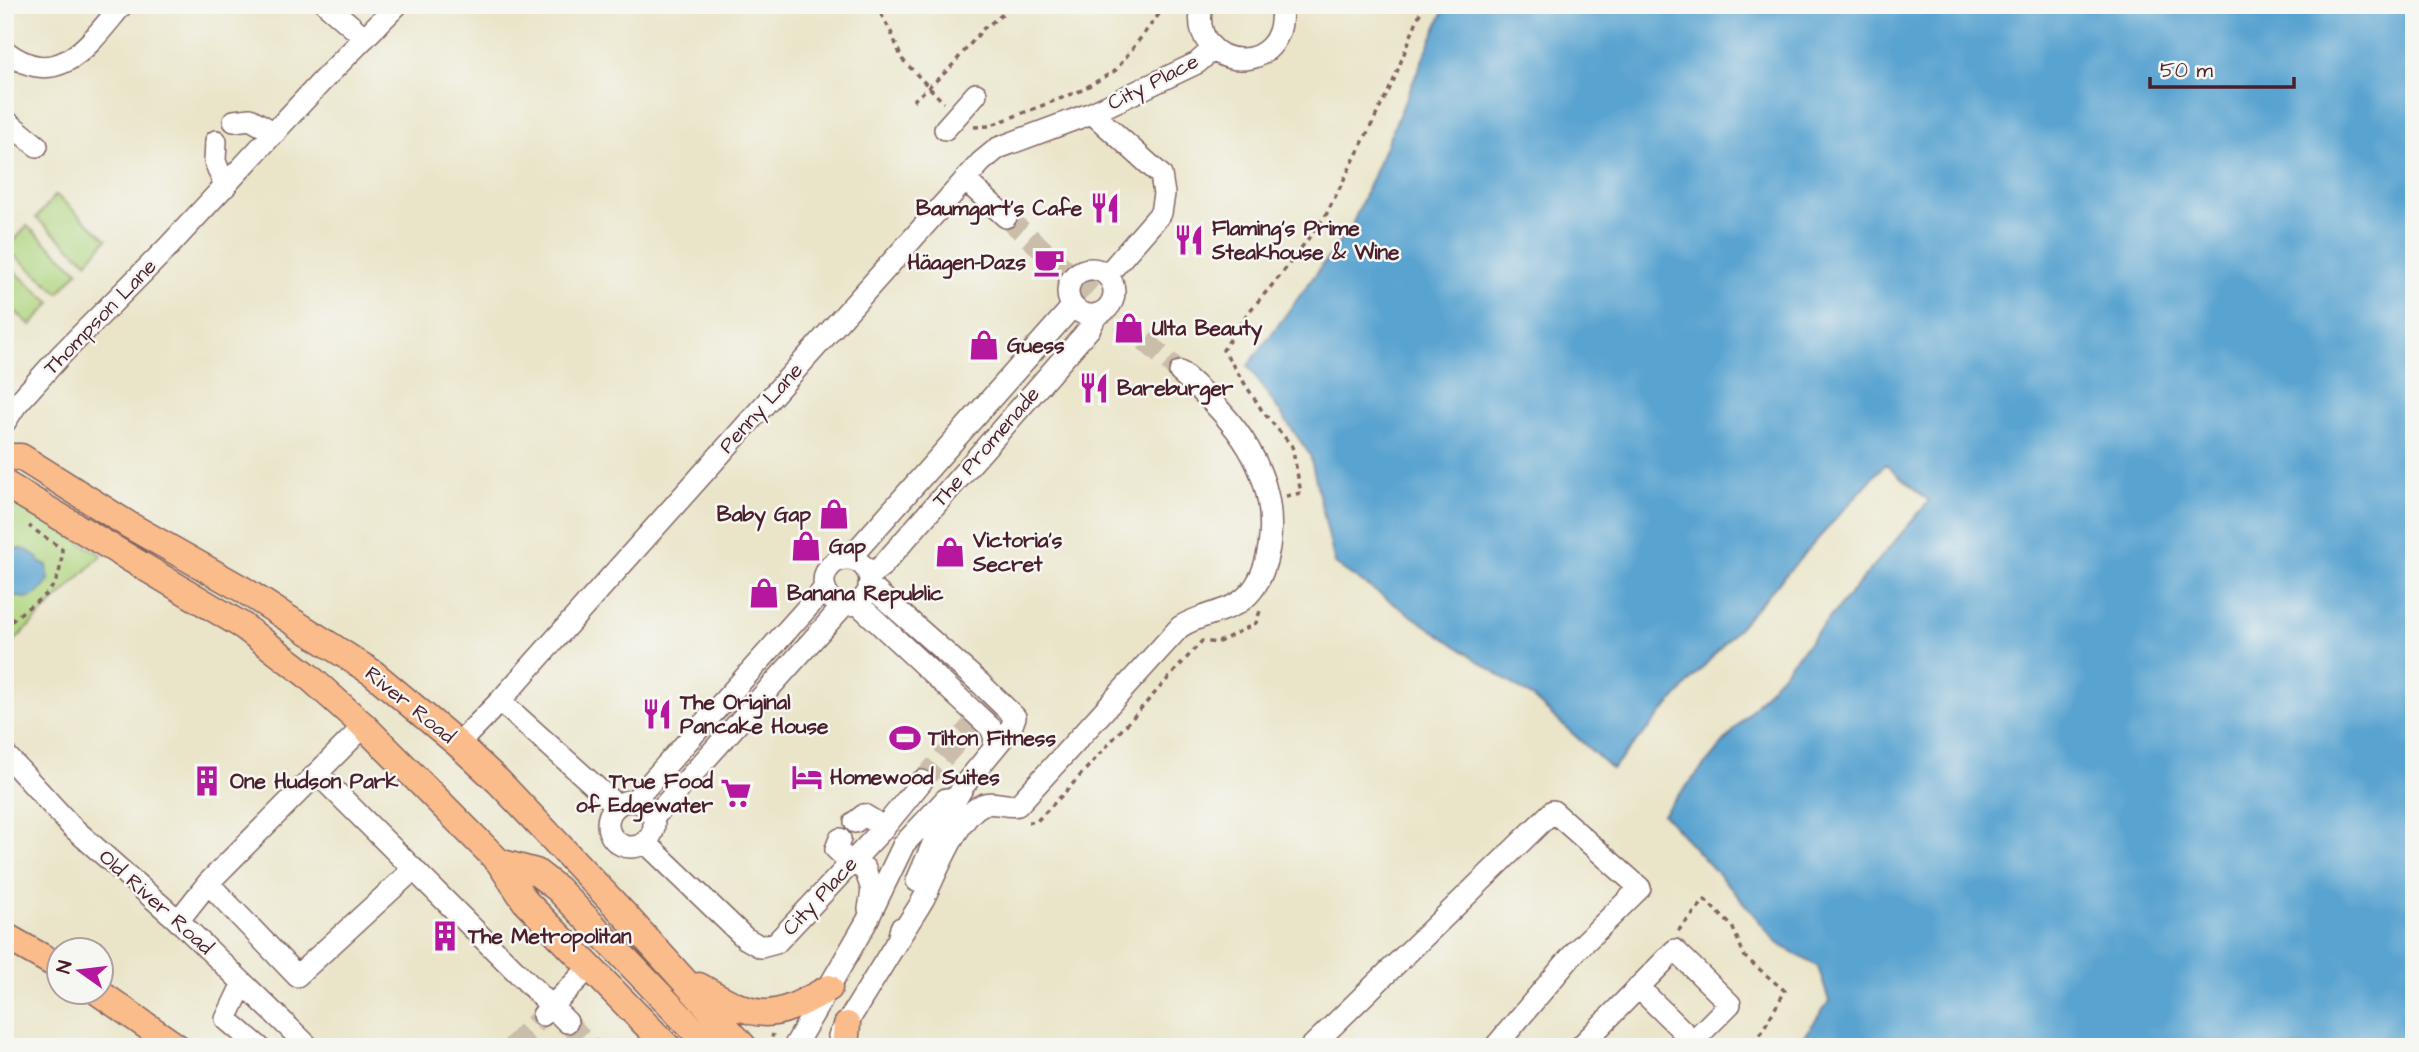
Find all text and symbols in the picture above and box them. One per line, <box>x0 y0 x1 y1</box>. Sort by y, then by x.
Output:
scale bar <box>2150 46 2293 90</box>
street label: City Place <box>1103 47 1204 119</box>
text: 50 m <box>2160 56 2214 85</box>
restaurant icon: Baumgart’s Cafe <box>1088 191 1122 225</box>
place label: Baumgart’s Cafe <box>916 194 1083 225</box>
place label: Flaming’s Prime Steakhouse & Wine <box>1211 214 1400 267</box>
restaurant icon: Flaming’s Prime Steakhouse & Wine <box>1172 223 1206 257</box>
cafe icon: Häagen-Dazs <box>1032 245 1066 279</box>
place label: Häagen-Dazs <box>907 248 1026 279</box>
street label: Thompson Lane <box>37 252 164 382</box>
shop icon: Ulta Beauty <box>1112 311 1146 345</box>
place label: Ulta Beauty <box>1152 314 1263 346</box>
shop icon: Guess <box>967 328 1001 362</box>
place label: Guess <box>1007 331 1065 360</box>
street label: Penny Lane <box>712 356 811 461</box>
restaurant icon: Bareburger <box>1077 371 1111 405</box>
place label: Bareburger <box>1117 374 1234 405</box>
street label: The Promenade <box>926 380 1046 514</box>
shop icon: Baby Gap <box>817 497 851 531</box>
place label: Baby Gap <box>717 500 811 532</box>
place label: Victoria's Secret <box>972 526 1063 579</box>
shop icon: Gap <box>789 529 823 563</box>
place label: Gap <box>829 532 866 562</box>
shop icon: Victoria's Secret <box>933 535 967 569</box>
shop icon: Banana Republic <box>747 576 781 610</box>
place label: Banana Republic <box>787 579 944 609</box>
street label: River Road <box>359 660 462 751</box>
place label: The Original Pancake House <box>679 688 829 741</box>
restaurant icon: The Original Pancake House <box>640 697 674 731</box>
sports icon: Tilton Fitness <box>888 721 922 755</box>
place label: Tilton Fitness <box>927 724 1056 753</box>
hotel icon: Homewood Suites <box>790 760 824 794</box>
place label: Homewood Suites <box>830 763 1000 792</box>
building icon: One Hudson Park <box>190 764 224 798</box>
place label: One Hudson Park <box>230 767 398 796</box>
place label: True Food of Edgewater <box>576 767 713 822</box>
supermarket icon: True Food of Edgewater <box>719 776 753 810</box>
street label: Old River Road <box>92 843 220 961</box>
street label: City Place <box>776 850 866 943</box>
building icon: The Metropolitan <box>428 919 462 953</box>
place label: The Metropolitan <box>467 922 632 952</box>
north arrow <box>46 936 116 1006</box>
text: N <box>50 958 80 976</box>

